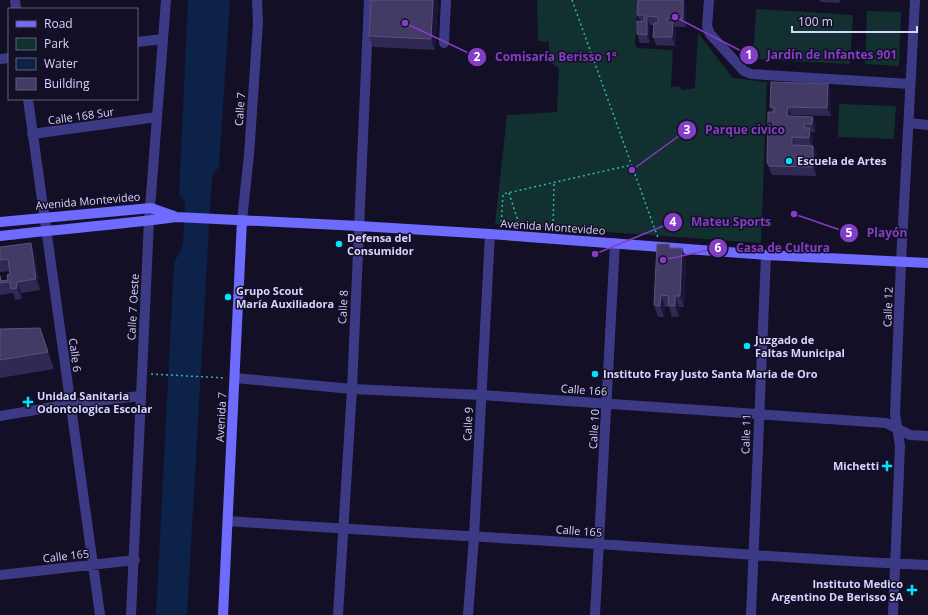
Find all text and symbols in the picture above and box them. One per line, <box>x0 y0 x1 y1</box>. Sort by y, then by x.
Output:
legend <box>8 8 138 100</box>
scale bar <box>792 8 917 34</box>
text: 100 m <box>798 13 833 30</box>
text: Road <box>44 15 73 32</box>
text: Park <box>44 35 70 52</box>
callout: Jardín de Infantes 901 <box>739 43 905 67</box>
callout: Comisaría Berisso 1° <box>467 45 625 69</box>
text: 1 <box>746 46 752 63</box>
text: Jardín de Infantes 901 <box>766 46 897 63</box>
text: 2 <box>474 48 481 65</box>
text: Comisaría Berisso 1° <box>495 48 617 65</box>
text: Water <box>44 55 78 72</box>
text: Building <box>44 75 90 92</box>
street label: Calle 7 <box>231 92 248 126</box>
street label: Calle 168 Sur <box>47 103 115 128</box>
callout: Parque civico <box>677 118 793 142</box>
text: 3 <box>684 121 691 138</box>
text: Parque civico <box>705 121 785 138</box>
place label: Escuela de Artes <box>797 153 887 168</box>
marker: Escuela de Artes <box>784 156 794 166</box>
street label: Avenida Montevideo <box>35 188 141 213</box>
callout: Mateu Sports <box>663 210 779 234</box>
text: 4 <box>670 213 677 230</box>
text: Mateu Sports <box>691 213 771 230</box>
street label: Avenida Montevideo <box>500 215 606 238</box>
callout: Playón <box>839 221 915 245</box>
text: 5 <box>846 224 853 241</box>
text: Playón <box>867 224 907 241</box>
place label: Defensa del Consumidor <box>347 230 414 258</box>
callout: Casa de Cultura <box>708 236 838 260</box>
marker: Defensa del Consumidor <box>334 239 344 249</box>
text: 6 <box>715 239 722 256</box>
text: Casa de Cultura <box>736 239 830 256</box>
street label: Calle 7 Oeste <box>123 273 142 341</box>
place label: Grupo Scout María Auxiliadora <box>236 283 334 311</box>
street label: Calle 12 <box>879 287 896 327</box>
street label: Calle 8 <box>334 290 351 324</box>
marker: Grupo Scout María Auxiliadora <box>223 292 233 302</box>
place label: Juzgado de Faltas Municipal <box>754 332 845 360</box>
street label: Calle 6 <box>66 337 85 373</box>
marker: Juzgado de Faltas Municipal <box>742 341 752 351</box>
place label: Instituto Fray Justo Santa Maria de Oro <box>603 366 818 381</box>
marker: Instituto Fray Justo Santa Maria de Oro <box>590 369 600 379</box>
street label: Calle 166 <box>560 380 608 399</box>
place label: Unidad Sanitaria Odontologica Escolar <box>37 388 152 416</box>
street label: Avenida 7 <box>212 392 229 442</box>
marker: Unidad Sanitaria Odontologica Escolar <box>22 396 34 408</box>
street label: Calle 9 <box>459 407 476 441</box>
street label: Calle 10 <box>585 408 602 449</box>
street label: Calle 11 <box>737 414 754 454</box>
place label: Michetti <box>833 458 879 473</box>
marker: Michetti <box>882 461 892 471</box>
street label: Calle 165 <box>555 521 603 540</box>
street label: Calle 165 <box>42 546 90 565</box>
place label: Instituto Medico Argentino De Berisso SA <box>771 576 903 604</box>
marker: Instituto Medico Argentino De Berisso SA <box>906 584 918 596</box>

